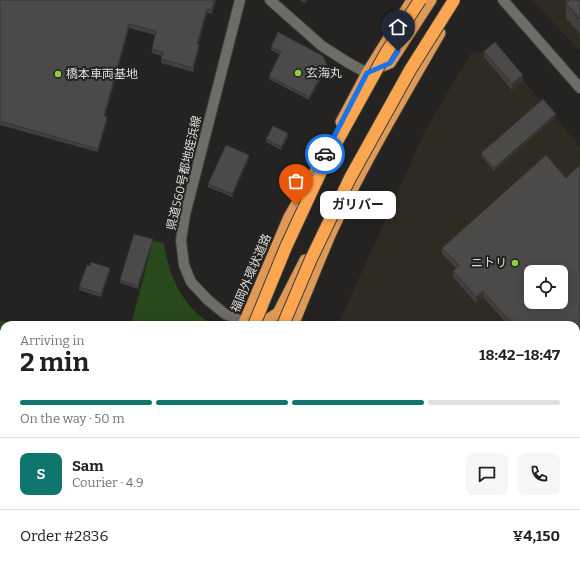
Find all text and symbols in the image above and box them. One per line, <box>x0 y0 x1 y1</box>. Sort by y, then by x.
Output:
pin <box>381 10 415 51</box>
icon: home <box>387 16 409 38</box>
place label: 玄海丸 <box>306 66 342 80</box>
place label: 橋本車両基地 <box>66 67 138 81</box>
marker: 玄海丸 <box>293 68 303 78</box>
marker: 橋本車両基地 <box>53 69 63 79</box>
street label: 県道560号都地姪浜線 <box>164 114 204 232</box>
courier <box>305 134 345 174</box>
icon: car <box>314 143 336 165</box>
pin <box>279 164 313 205</box>
icon: bag <box>285 170 307 192</box>
callout: ガリバー <box>320 191 396 219</box>
text: ガリバー <box>332 197 384 212</box>
street label: 福岡外環状道路 <box>228 232 274 314</box>
place label: ニトリ <box>471 256 507 270</box>
marker: ニトリ <box>510 258 520 268</box>
map controls <box>524 265 568 309</box>
button: locate <box>524 265 568 309</box>
text: Arriving in <box>20 333 85 348</box>
text: 18:42–18:47 <box>479 346 560 364</box>
text: 2 min <box>20 347 89 378</box>
text: On the way · 50 m <box>20 411 125 426</box>
button: chat <box>466 453 508 495</box>
button: phone <box>518 453 560 495</box>
text: Sam <box>72 457 104 475</box>
text: S <box>36 465 46 483</box>
text: Courier · 4.9 <box>72 475 144 490</box>
text: Order #2836 <box>20 527 108 545</box>
text: ¥4,150 <box>513 527 560 545</box>

